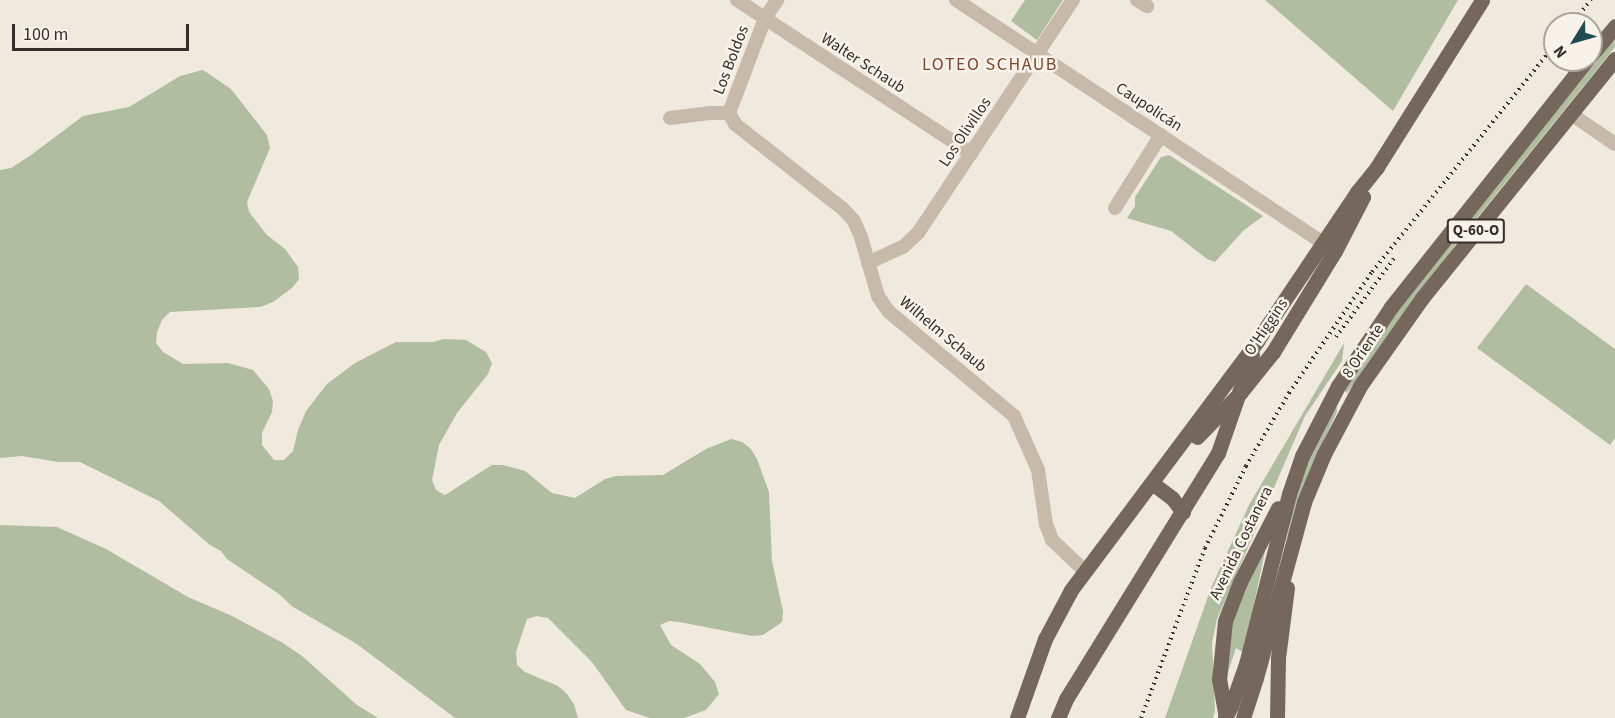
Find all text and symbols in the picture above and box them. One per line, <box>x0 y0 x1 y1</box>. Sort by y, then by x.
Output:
scale bar <box>15 12 192 50</box>
north arrow <box>1543 12 1603 72</box>
text: 100 m <box>23 22 68 47</box>
street label: Los Boldos <box>709 23 753 97</box>
street label: Walter Schaub <box>817 29 909 97</box>
text: N <box>1548 41 1572 63</box>
district label: LOTEO SCHAUB <box>922 54 1058 76</box>
street label: Caupolicán <box>1112 78 1186 136</box>
street label: Los Olivillos <box>935 94 995 170</box>
road number: Q-60-O <box>1446 219 1506 243</box>
street label: Wilhelm Schaub <box>895 292 991 376</box>
street label: O'Higgins <box>1240 295 1292 359</box>
street label: 8 Oriente <box>1338 320 1388 382</box>
street label: Avenida Costanera <box>1205 483 1277 603</box>

